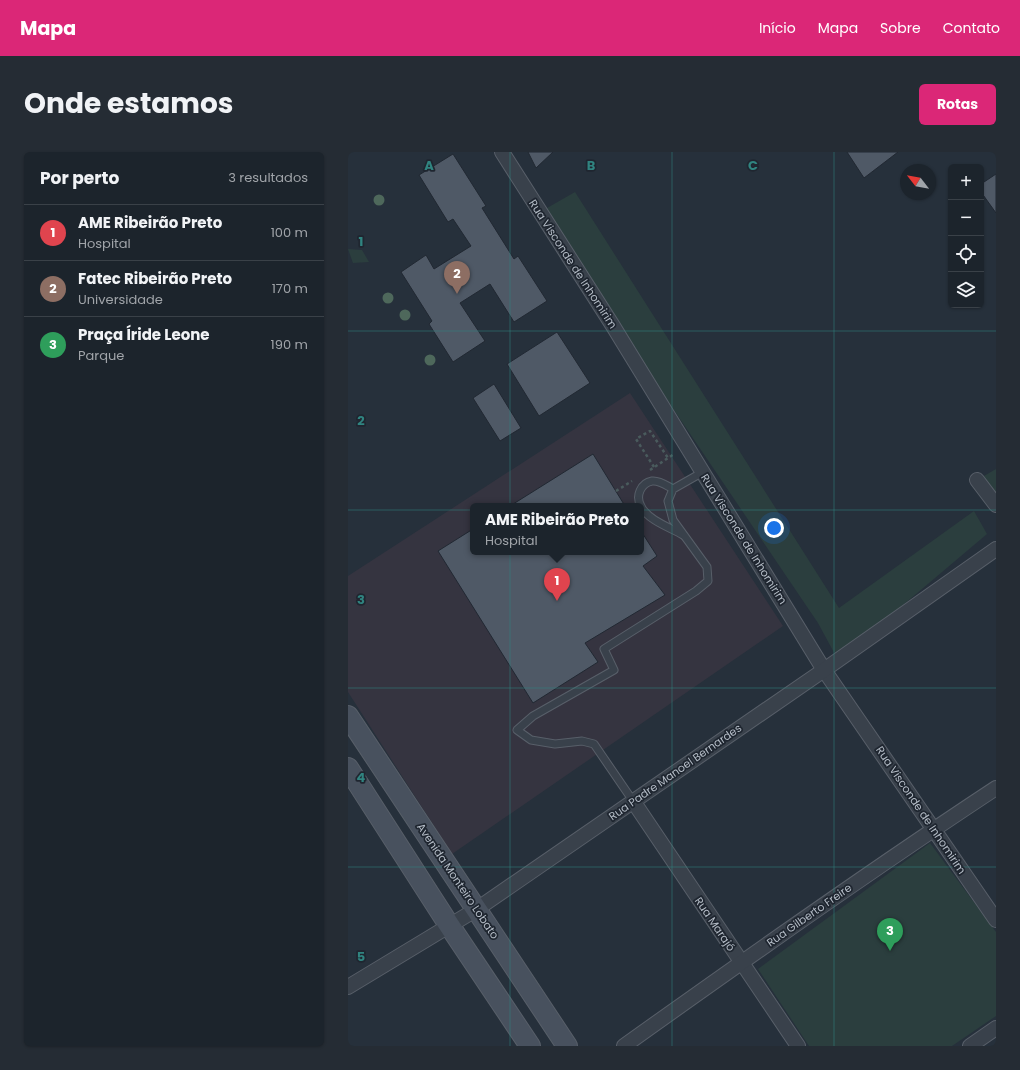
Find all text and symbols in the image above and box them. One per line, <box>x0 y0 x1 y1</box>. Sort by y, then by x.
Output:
text: Mapa <box>20 15 76 42</box>
text: Início <box>759 18 796 38</box>
text: Mapa <box>818 18 858 38</box>
text: Sobre <box>880 18 921 38</box>
text: Contato <box>943 18 1000 38</box>
text: Onde estamos <box>24 84 233 123</box>
button: Rotas <box>919 84 996 125</box>
text: A <box>424 156 434 175</box>
text: B <box>587 156 596 175</box>
text: C <box>748 156 758 175</box>
north arrow <box>900 164 936 200</box>
map controls <box>948 164 984 308</box>
button: + <box>948 164 984 200</box>
text: Por perto <box>40 166 119 190</box>
text: 3 resultados <box>228 168 308 187</box>
street label: Rua Visconde de Inhomirim <box>525 196 621 332</box>
button: − <box>948 200 984 236</box>
text: AME Ribeirão Preto <box>78 212 222 233</box>
text: 1 <box>51 223 55 242</box>
text: 100 m <box>271 223 308 242</box>
text: 1 <box>359 232 363 251</box>
text: Hospital <box>78 234 131 253</box>
button: locate <box>948 236 984 272</box>
pin: 2 <box>444 261 470 294</box>
text: Fatec Ribeirão Preto <box>78 268 232 289</box>
button: layers <box>948 272 984 308</box>
text: 2 <box>49 279 57 298</box>
text: 170 m <box>272 279 308 298</box>
text: Universidade <box>78 290 163 309</box>
text: Praça Íride Leone <box>78 324 210 345</box>
text: 3 <box>49 335 57 354</box>
text: 190 m <box>271 335 308 354</box>
text: Parque <box>78 346 124 365</box>
text: 2 <box>357 411 365 430</box>
street label: Rua Visconde de Inhomirim <box>697 471 791 607</box>
popup <box>470 503 644 555</box>
text: AME Ribeirão Preto <box>485 509 629 530</box>
your location <box>764 518 784 538</box>
text: Hospital <box>485 531 538 550</box>
pin: 1 <box>544 568 570 601</box>
text: 3 <box>357 590 365 609</box>
street label: Rua Padre Manoel Bernardes <box>605 720 745 824</box>
street label: Rua Visconde de Inhomirim <box>872 743 970 877</box>
text: 4 <box>357 768 366 787</box>
street label: Avenida Monteiro Lobato <box>413 820 503 942</box>
street label: Rua Gilberto Freire <box>763 880 855 950</box>
street label: Rua Marajó <box>691 894 739 954</box>
pin: 3 <box>877 918 903 951</box>
text: 5 <box>357 947 365 966</box>

